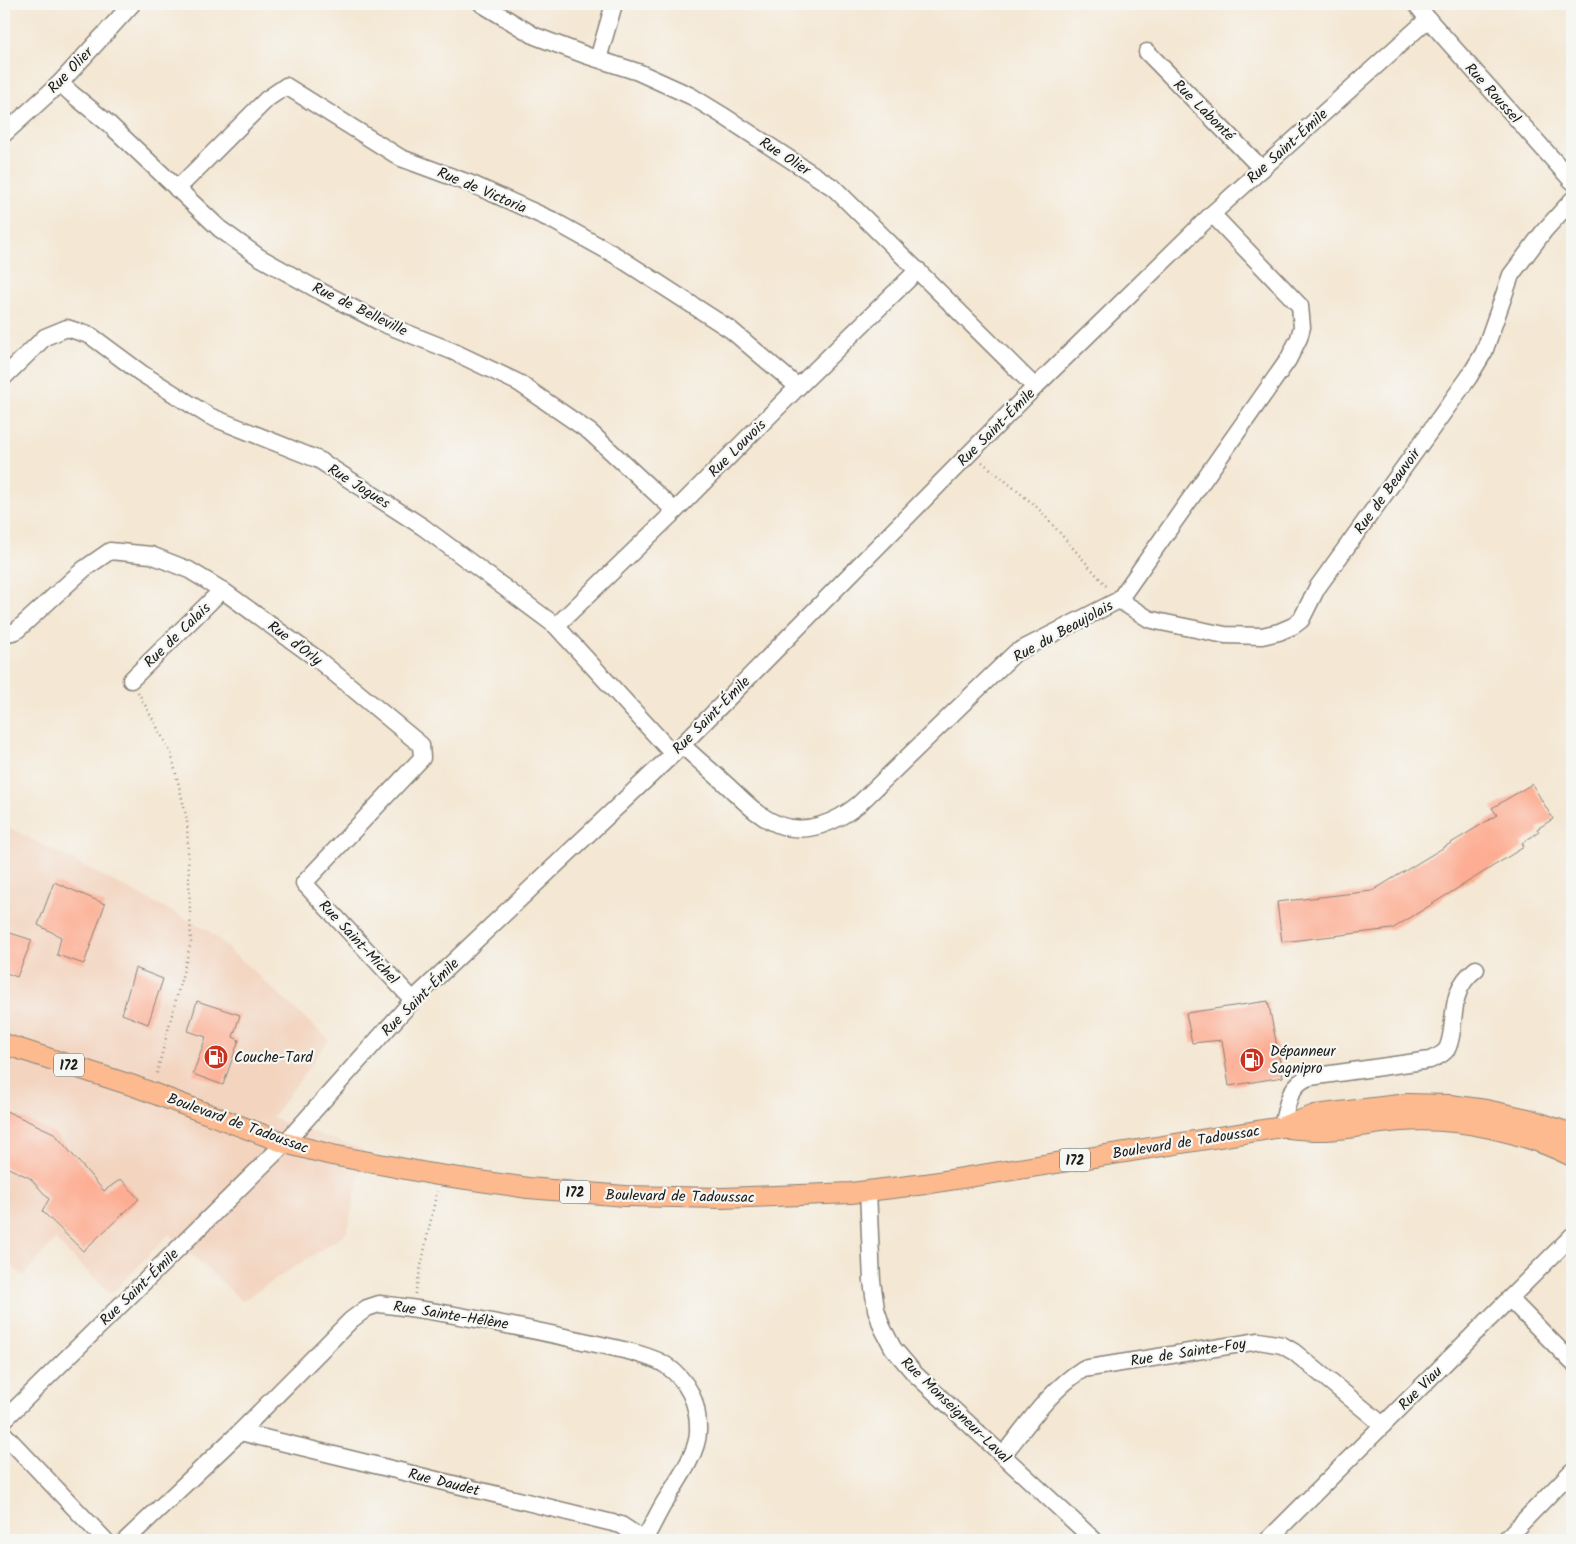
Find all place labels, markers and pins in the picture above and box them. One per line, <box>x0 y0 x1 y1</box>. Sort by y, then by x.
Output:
place label: Dépanneur Sagnipro <box>1270 1040 1336 1081</box>
fuel station icon: Couche-Tard <box>203 1044 229 1070</box>
place label: Couche-Tard <box>234 1046 313 1070</box>
fuel station icon: Dépanneur Sagnipro <box>1239 1047 1265 1073</box>

